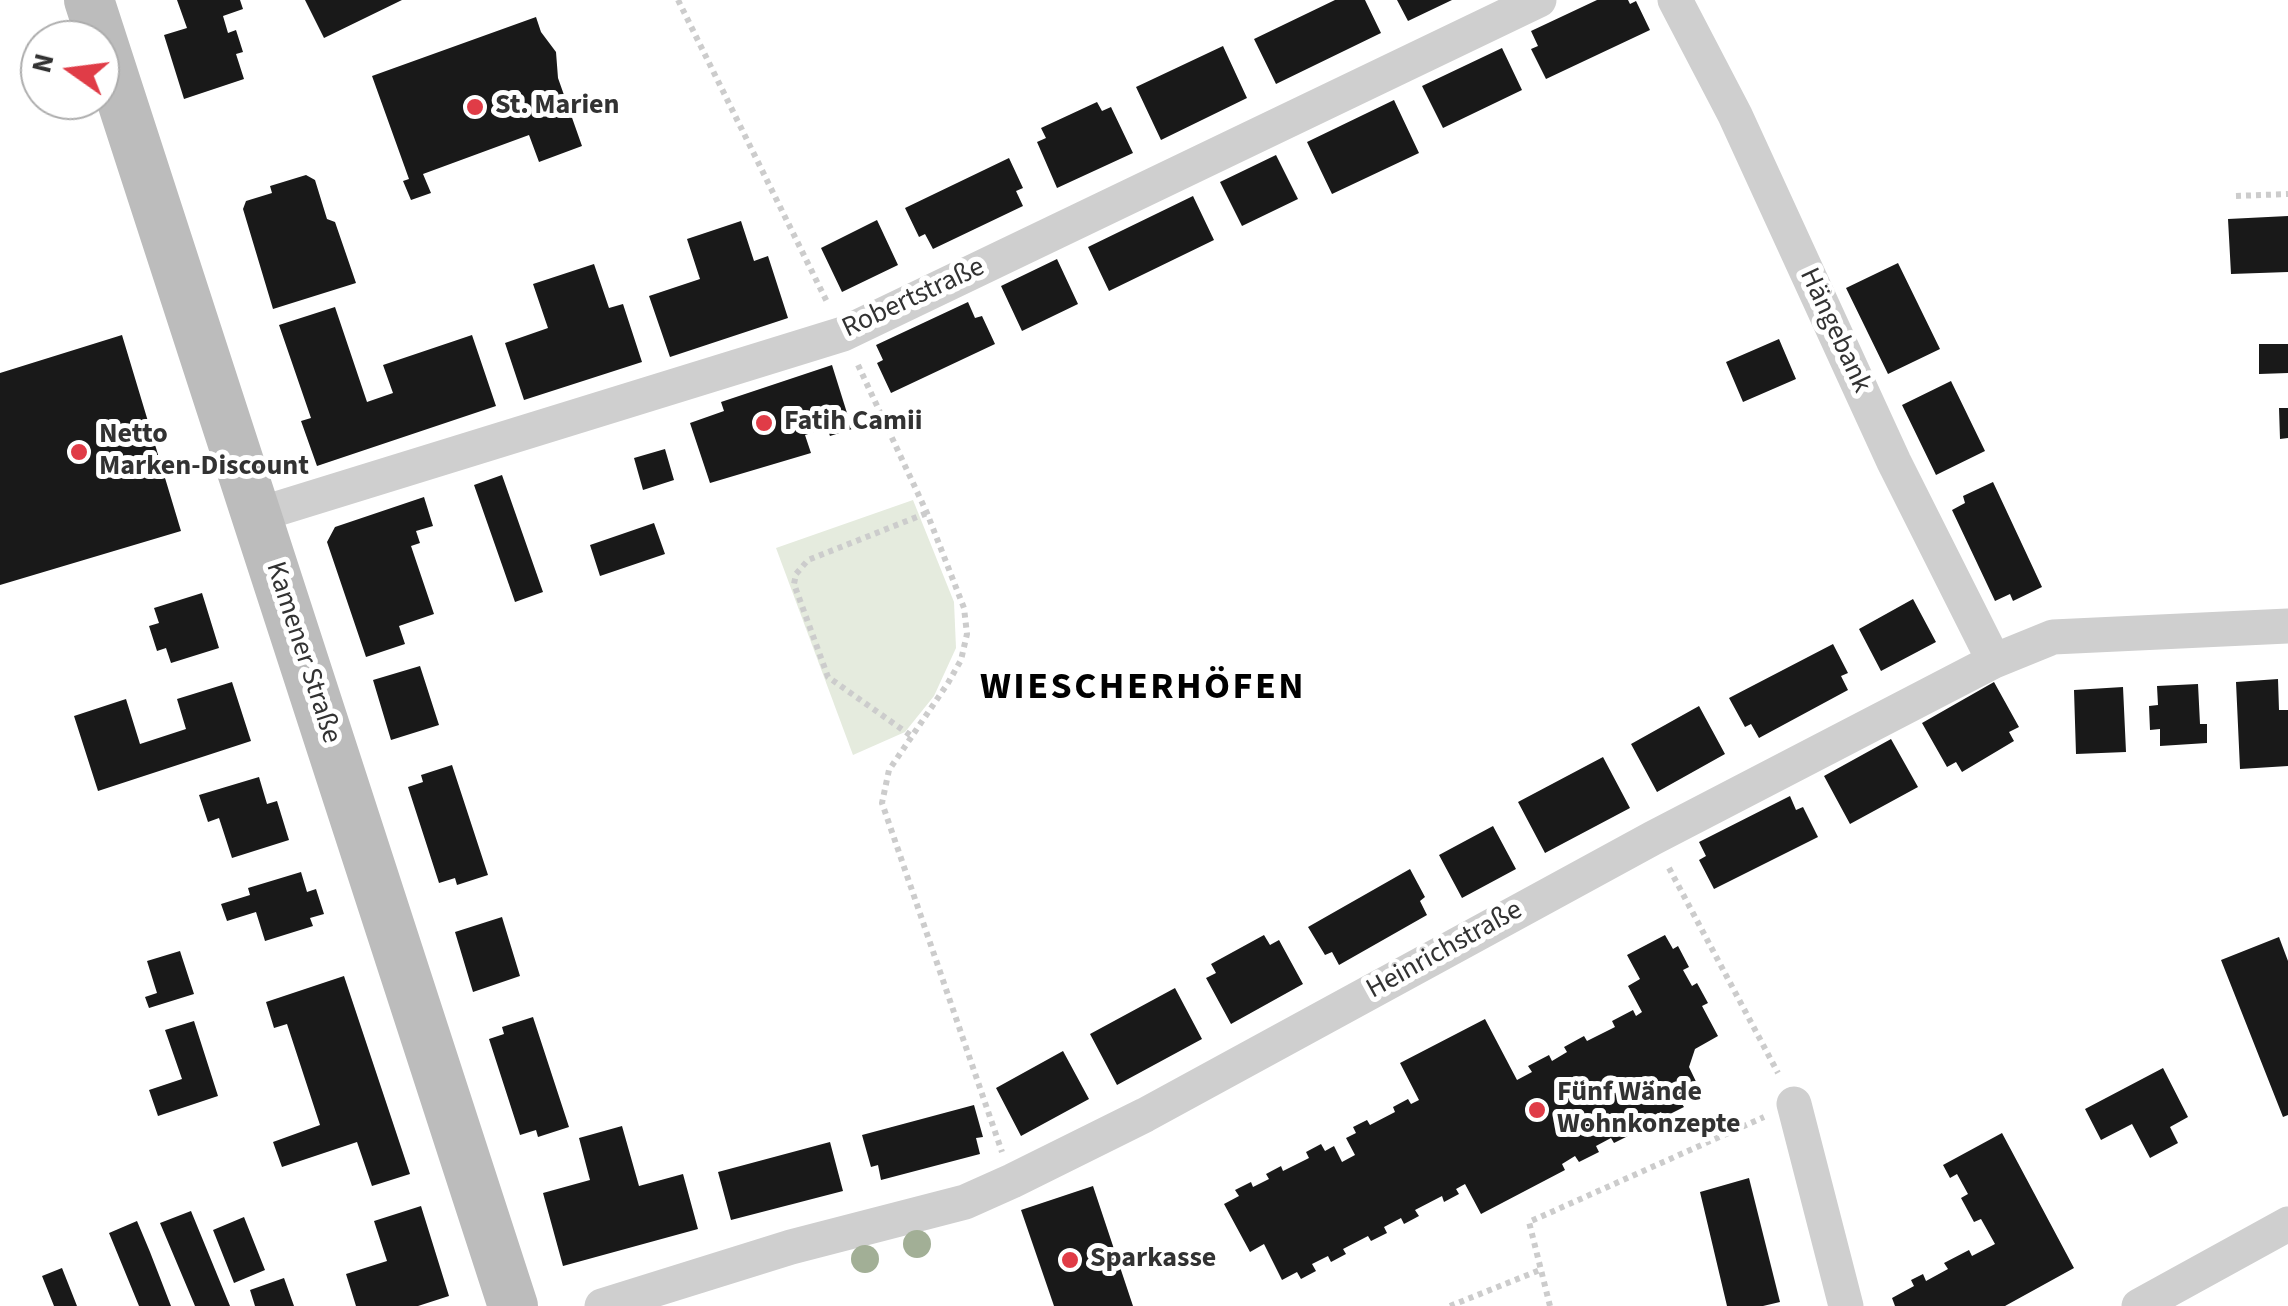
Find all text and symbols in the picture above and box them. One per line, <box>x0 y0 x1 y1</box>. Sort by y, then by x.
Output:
north arrow <box>20 20 120 120</box>
text: N <box>21 49 64 77</box>
place label: St. Marien <box>495 90 620 124</box>
marker: St. Marien <box>464 96 486 118</box>
street label: Robertstraße <box>838 251 990 347</box>
street label: Hängebank <box>1791 263 1877 399</box>
place label: Fatih Camii <box>784 406 922 440</box>
marker: Fatih Camii <box>753 412 775 434</box>
place label: Netto Marken-Discount <box>99 419 309 485</box>
marker: Netto Marken-Discount <box>68 441 90 463</box>
street label: Kamener Straße <box>257 558 347 748</box>
district label: WIESCHERHÖFEN <box>980 667 1306 713</box>
street label: Heinrichstraße <box>1361 894 1529 1008</box>
place label: Fünf Wände Wohnkonzepte <box>1557 1077 1741 1143</box>
marker: Fünf Wände Wohnkonzepte <box>1526 1099 1548 1121</box>
place label: Sparkasse <box>1090 1243 1216 1277</box>
marker: Sparkasse <box>1059 1249 1081 1271</box>

